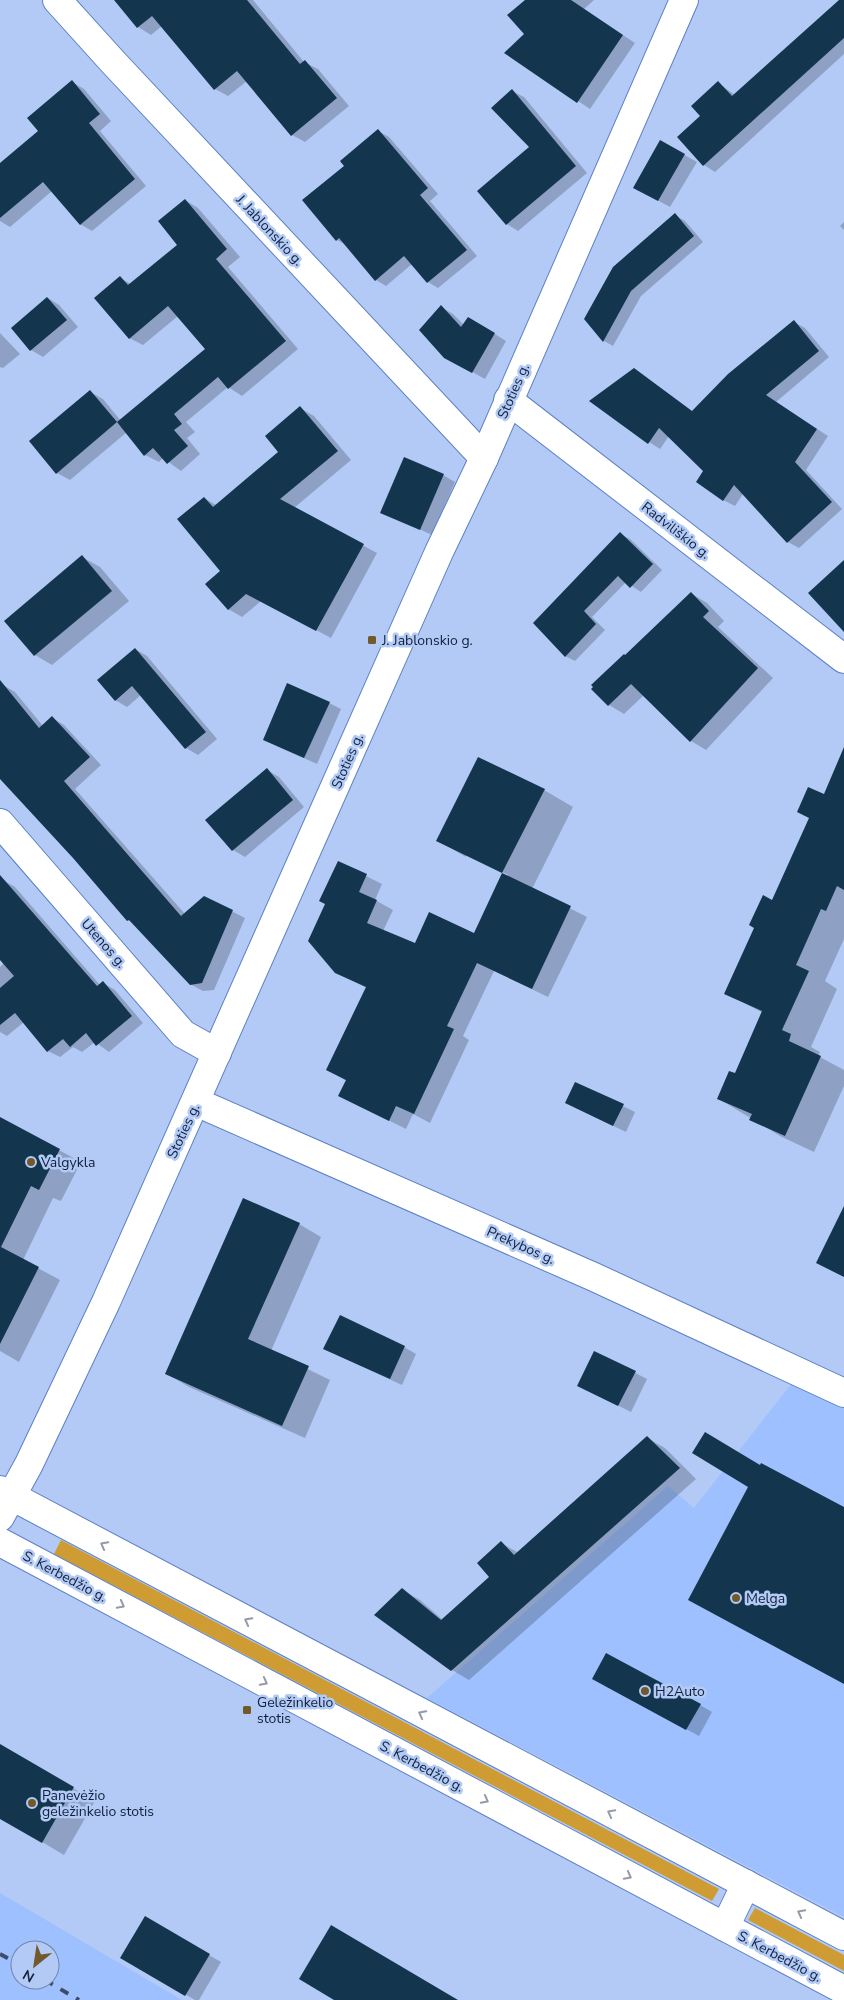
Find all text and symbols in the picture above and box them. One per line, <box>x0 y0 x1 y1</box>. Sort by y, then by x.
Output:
street label: J. Jablonskio g. <box>231 190 308 270</box>
street label: Stoties g. <box>493 361 534 422</box>
street label: Radviliškio g. <box>637 497 714 563</box>
place label: J. Jablonskio g. <box>381 631 473 650</box>
marker: J. Jablonskio g. <box>366 634 378 646</box>
street label: Stoties g. <box>327 731 368 792</box>
street label: Utenos g. <box>77 914 130 972</box>
street label: Stoties g. <box>162 1101 204 1162</box>
place label: Valgykla <box>40 1153 95 1172</box>
marker: Valgykla <box>25 1156 37 1168</box>
street label: Prekybos g. <box>484 1222 558 1269</box>
one-way arrow <box>101 1541 110 1551</box>
street label: S. Kerbedžio g. <box>19 1546 110 1607</box>
place label: Melga <box>746 1589 785 1608</box>
marker: Melga <box>730 1592 742 1604</box>
one-way arrow <box>115 1599 124 1609</box>
one-way arrow <box>244 1617 253 1627</box>
one-way arrow <box>259 1676 268 1686</box>
place label: H2Auto <box>655 1682 705 1701</box>
marker: H2Auto <box>639 1685 651 1697</box>
place label: Geležinkelio stotis <box>257 1693 333 1728</box>
marker: Geležinkelio stotis <box>241 1704 253 1716</box>
one-way arrow <box>419 1710 428 1720</box>
street label: S. Kerbedžio g. <box>376 1736 467 1797</box>
place label: Panevėžio geležinkelio stotis <box>42 1786 154 1821</box>
one-way arrow <box>479 1793 488 1803</box>
marker: Panevėžio geležinkelio stotis <box>26 1797 38 1809</box>
one-way arrow <box>607 1809 616 1819</box>
one-way arrow <box>623 1870 632 1880</box>
one-way arrow <box>797 1909 806 1919</box>
street label: S. Kerbedžio g. <box>734 1926 825 1987</box>
north arrow <box>10 1940 60 1990</box>
text: N <box>19 1965 38 1987</box>

